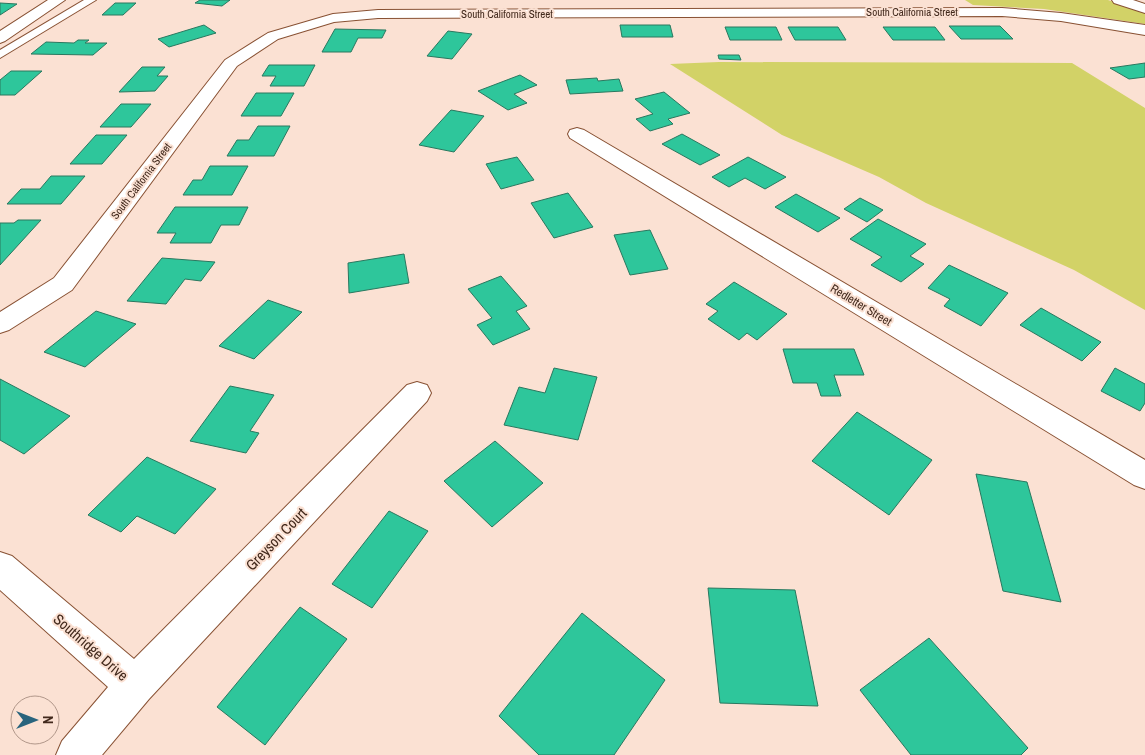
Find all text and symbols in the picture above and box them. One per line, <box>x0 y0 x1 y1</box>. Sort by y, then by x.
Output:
street label: South California Street <box>866 5 958 19</box>
street label: South California Street <box>461 7 553 21</box>
street label: South California Street <box>108 140 174 222</box>
street label: Redletter Street <box>827 280 895 330</box>
street label: Greyson Court <box>241 503 312 575</box>
street label: Southridge Drive <box>49 609 133 686</box>
north arrow <box>10 695 60 745</box>
text: N <box>39 716 57 724</box>

